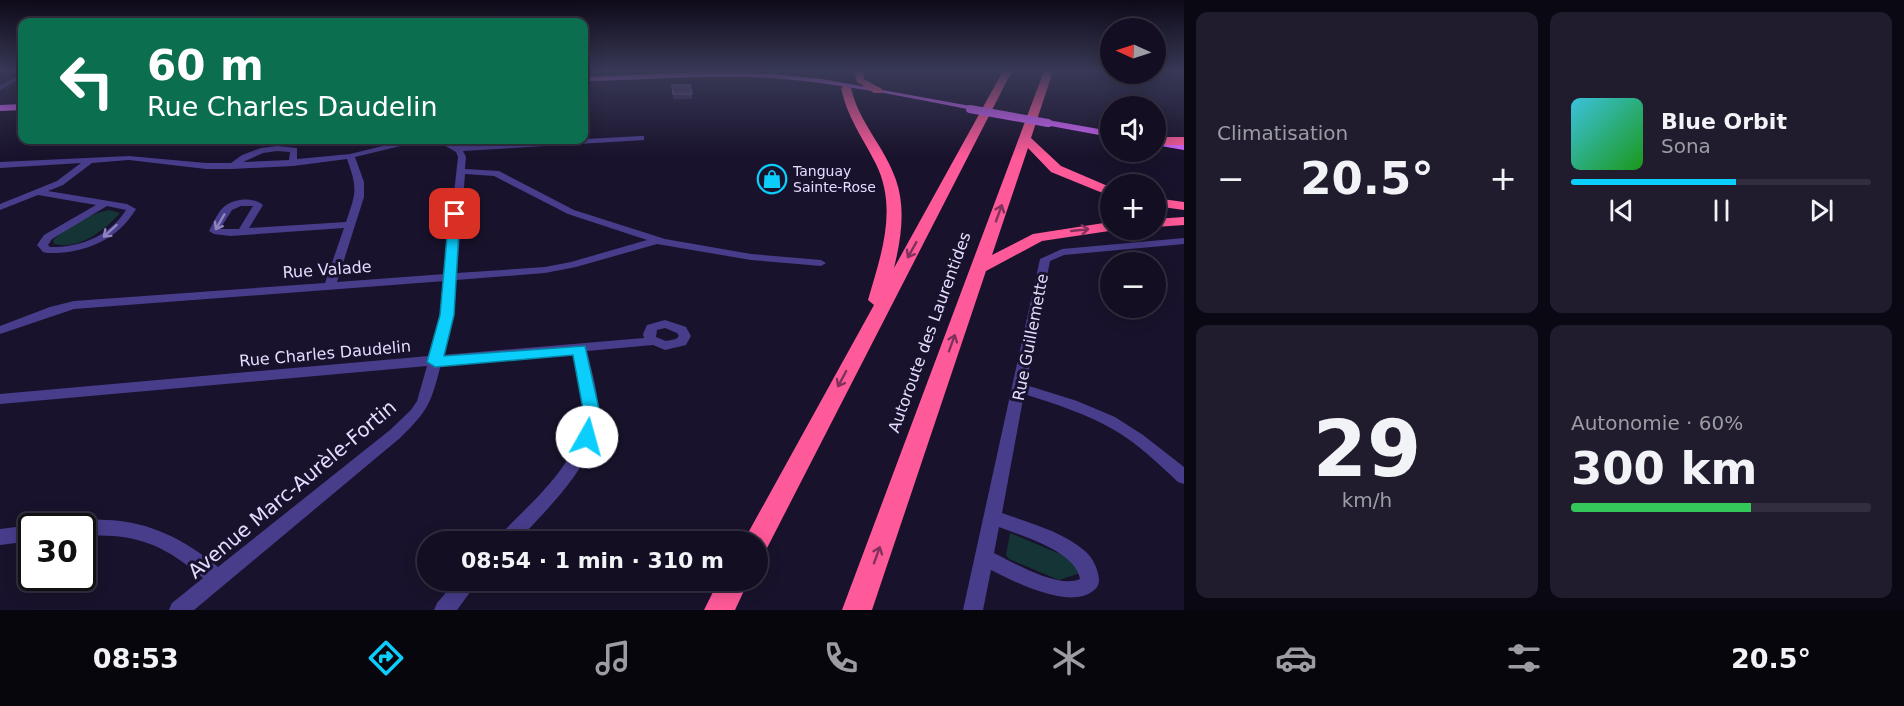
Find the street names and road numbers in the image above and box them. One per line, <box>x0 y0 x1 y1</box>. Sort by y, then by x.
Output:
street label: Autoroute des Laurentides <box>884 229 975 435</box>
street label: Rue Valade <box>282 257 372 282</box>
street label: Rue Guillemette <box>1009 272 1052 402</box>
street label: Rue Charles Daudelin <box>238 337 412 370</box>
street label: Avenue Marc-Aurèle-Fortin <box>183 395 401 583</box>

